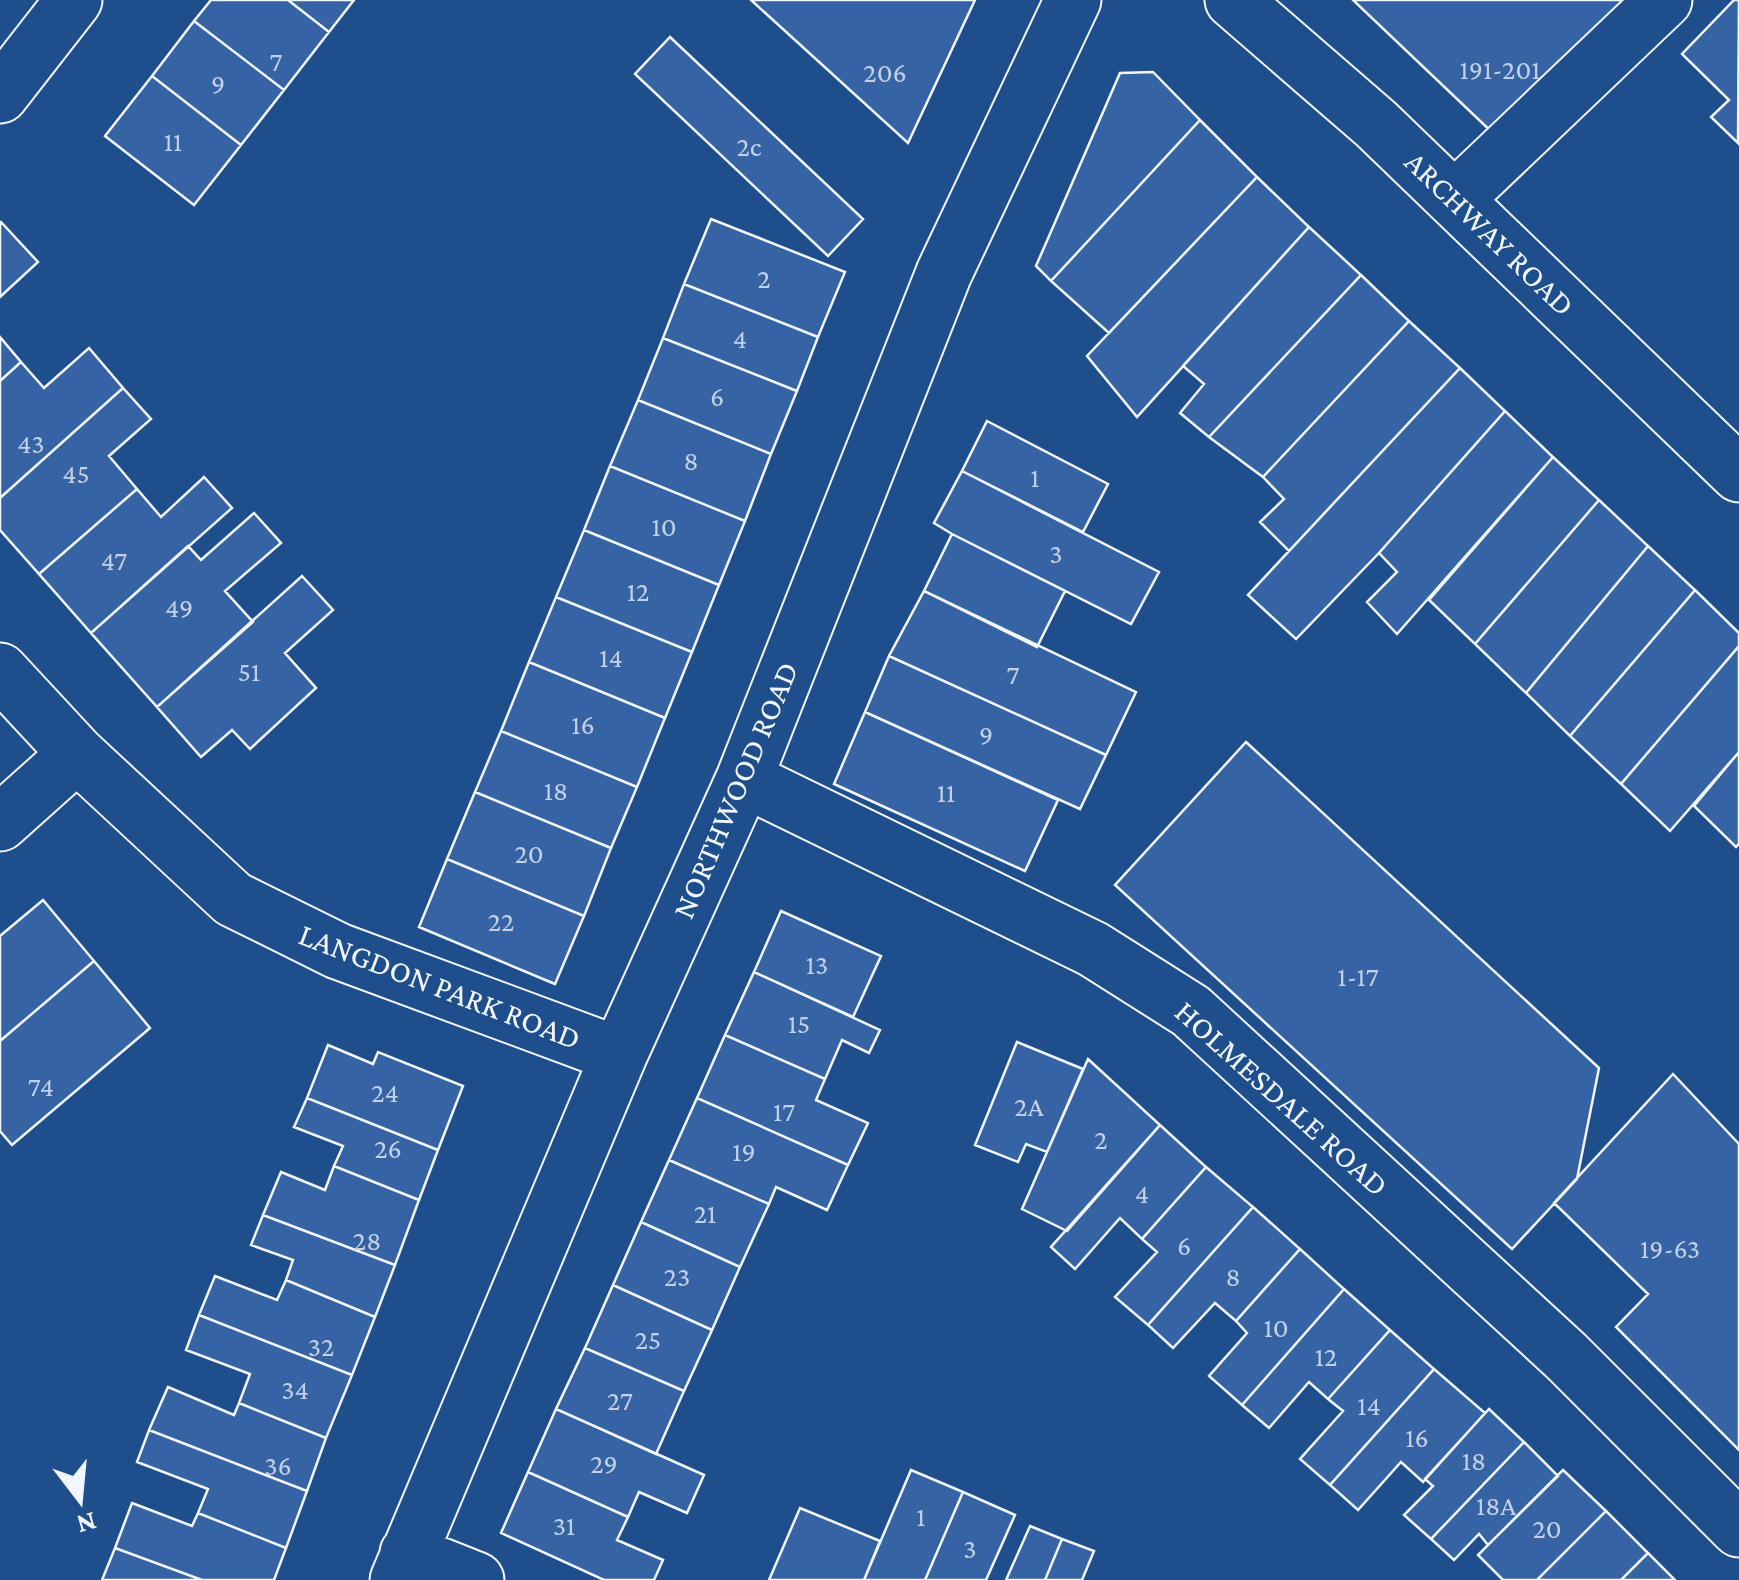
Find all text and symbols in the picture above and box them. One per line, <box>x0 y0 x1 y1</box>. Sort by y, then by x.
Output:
house number: 7 <box>270 46 283 77</box>
house number: 191-201 <box>1459 54 1541 85</box>
house number: 206 <box>863 57 907 88</box>
house number: 9 <box>211 68 225 99</box>
house number: 11 <box>164 126 182 157</box>
house number: 2c <box>737 131 762 162</box>
street label: ARCHWAY ROAD <box>1398 143 1582 323</box>
house number: 2 <box>757 263 771 294</box>
house number: 4 <box>733 323 747 354</box>
house number: 6 <box>710 381 724 412</box>
house number: 43 <box>17 428 45 459</box>
house number: 8 <box>683 445 699 476</box>
house number: 45 <box>62 458 90 489</box>
house number: 1 <box>1030 462 1040 493</box>
house number: 10 <box>651 511 677 542</box>
house number: 3 <box>1049 538 1063 569</box>
house number: 47 <box>101 545 127 576</box>
house number: 12 <box>627 576 649 607</box>
house number: 49 <box>165 592 193 623</box>
house number: 14 <box>599 642 623 673</box>
house number: 51 <box>238 656 260 687</box>
street label: NORTHWOOD ROAD <box>665 656 805 924</box>
house number: 7 <box>1007 659 1020 690</box>
house number: 16 <box>571 709 595 740</box>
house number: 9 <box>979 719 993 750</box>
house number: 18 <box>544 775 568 806</box>
house number: 11 <box>937 777 955 808</box>
house number: 20 <box>514 838 544 869</box>
house number: 22 <box>488 906 514 937</box>
street label: LANGDON PARK ROAD <box>294 916 586 1056</box>
house number: 13 <box>806 949 828 980</box>
house number: 1-17 <box>1337 961 1379 992</box>
street label: HOLMESDALE ROAD <box>1168 993 1396 1203</box>
house number: 15 <box>788 1008 810 1039</box>
house number: 74 <box>28 1071 54 1102</box>
house number: 24 <box>371 1077 399 1108</box>
house number: 2A <box>1014 1091 1044 1122</box>
house number: 17 <box>773 1096 795 1127</box>
house number: 2 <box>1094 1124 1108 1155</box>
house number: 26 <box>374 1133 402 1164</box>
house number: 19 <box>732 1136 756 1167</box>
house number: 4 <box>1135 1178 1149 1209</box>
house number: 21 <box>694 1198 716 1229</box>
house number: 28 <box>353 1225 381 1256</box>
house number: 6 <box>1177 1230 1191 1261</box>
house number: 19-63 <box>1640 1233 1700 1264</box>
house number: 23 <box>664 1261 690 1292</box>
house number: 8 <box>1225 1261 1241 1292</box>
house number: 10 <box>1263 1312 1289 1343</box>
house number: 25 <box>635 1324 661 1355</box>
house number: 32 <box>308 1331 334 1362</box>
house number: 12 <box>1315 1341 1337 1372</box>
house number: 34 <box>281 1374 309 1405</box>
house number: 27 <box>607 1385 633 1416</box>
house number: 14 <box>1357 1390 1381 1421</box>
house number: 16 <box>1405 1422 1429 1453</box>
house number: 18 <box>1462 1445 1486 1476</box>
house number: 29 <box>590 1448 618 1479</box>
north arrow <box>30 1450 130 1550</box>
house number: 36 <box>264 1450 292 1481</box>
house number: 18A <box>1476 1490 1516 1521</box>
house number: 1 <box>916 1501 926 1532</box>
text: N <box>73 1506 100 1541</box>
house number: 31 <box>553 1510 575 1541</box>
house number: 20 <box>1532 1513 1562 1544</box>
house number: 3 <box>963 1533 977 1564</box>

